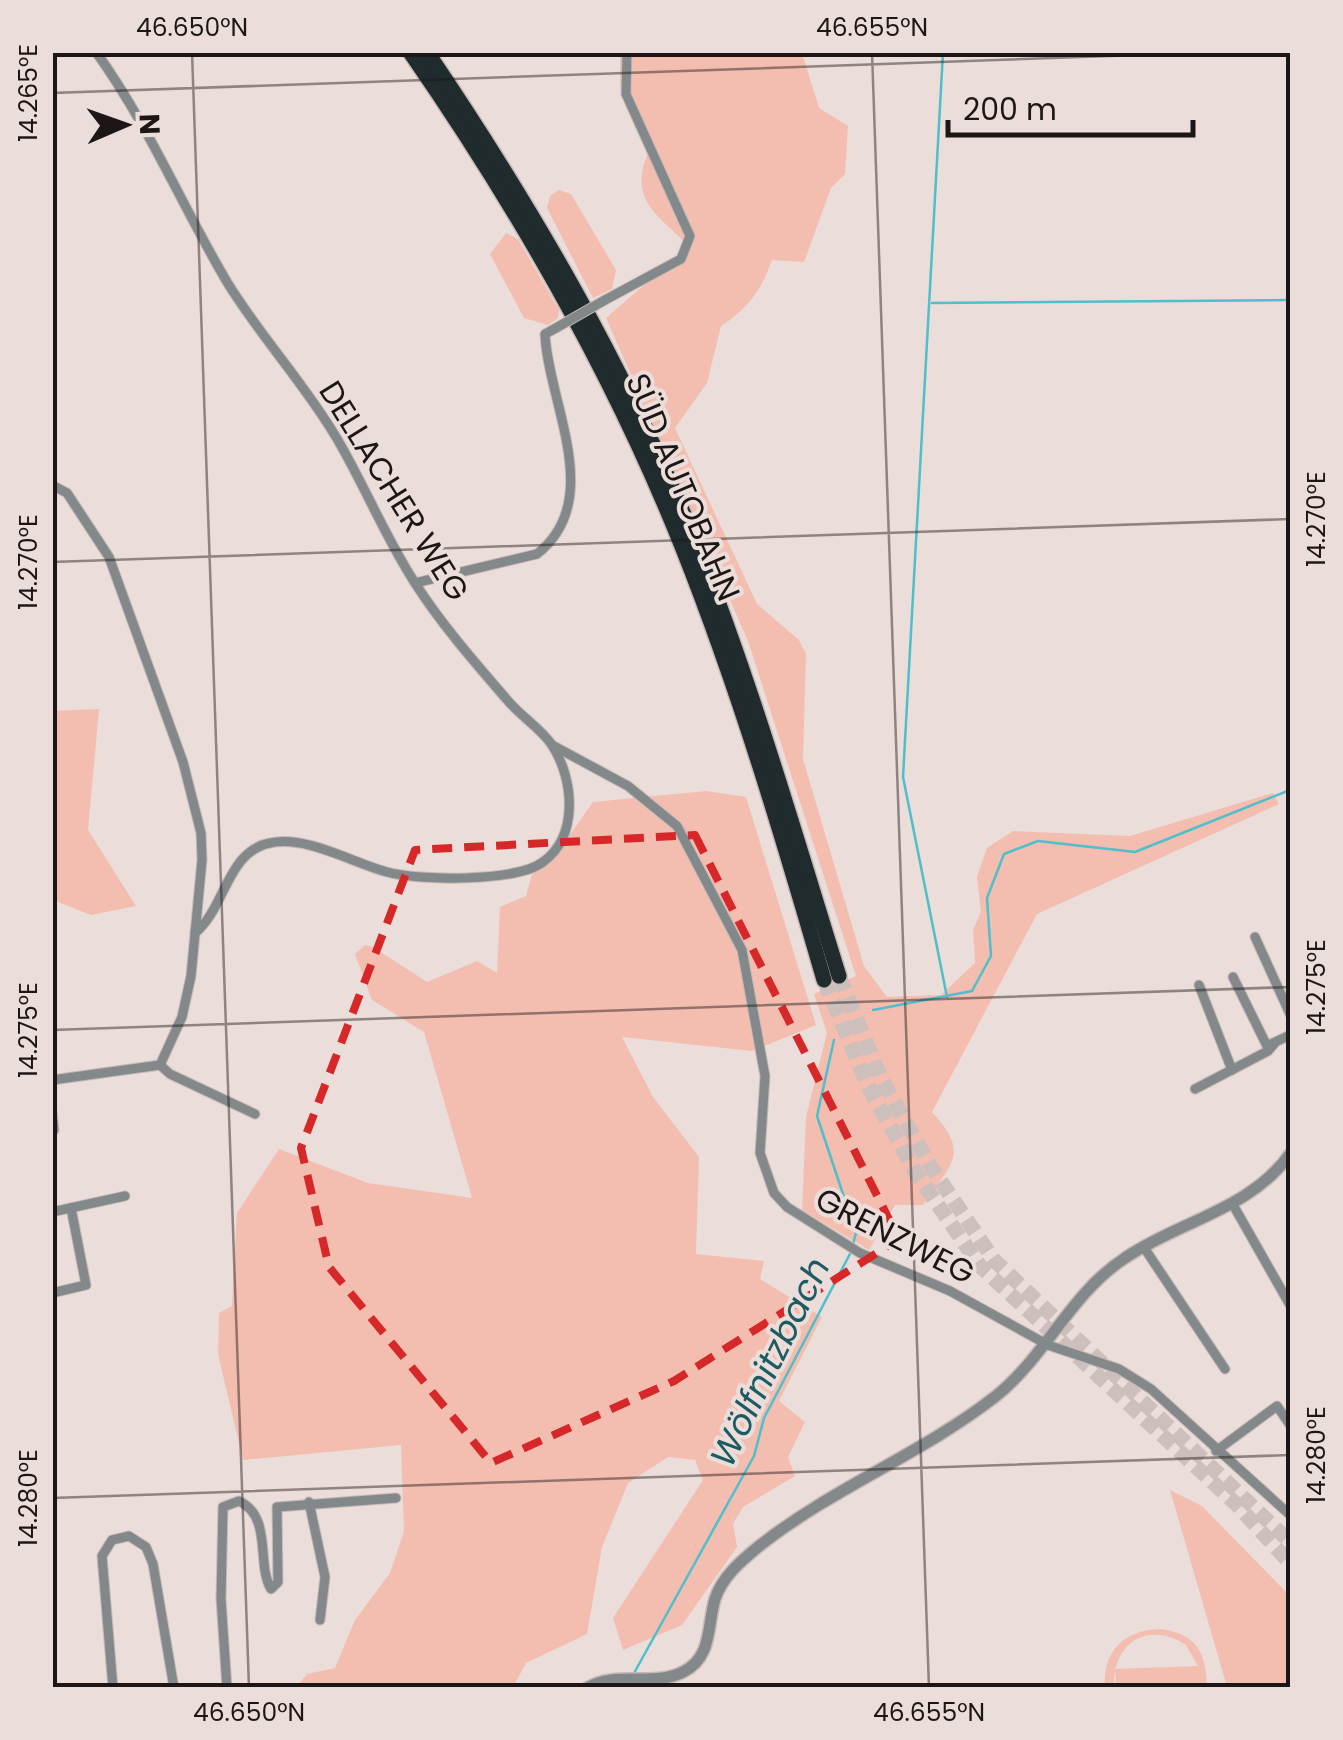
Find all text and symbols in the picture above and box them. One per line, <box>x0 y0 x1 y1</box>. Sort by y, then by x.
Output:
text: 46.650°N <box>136 10 248 45</box>
text: 46.655°N <box>816 10 928 45</box>
text: 14.265°E <box>11 44 46 142</box>
north arrow <box>75 75 175 175</box>
scale bar <box>948 75 1193 137</box>
text: 200 m <box>963 88 1057 131</box>
text: N <box>130 113 169 135</box>
street label: SÜD AUTOBAHN <box>615 366 752 607</box>
street label: DELLACHER WEG <box>309 372 480 610</box>
text: 14.270°E <box>1299 471 1334 567</box>
text: 14.270°E <box>11 514 46 610</box>
text: 14.275°E <box>1299 939 1334 1035</box>
text: 14.275°E <box>11 982 46 1078</box>
street label: GRENZWEG <box>808 1176 983 1295</box>
water label: Wölfnitzbach <box>698 1249 841 1475</box>
text: 14.280°E <box>1299 1406 1334 1504</box>
text: 14.280°E <box>11 1449 46 1547</box>
text: 46.650°N <box>193 1695 305 1730</box>
text: 46.655°N <box>873 1695 985 1730</box>

